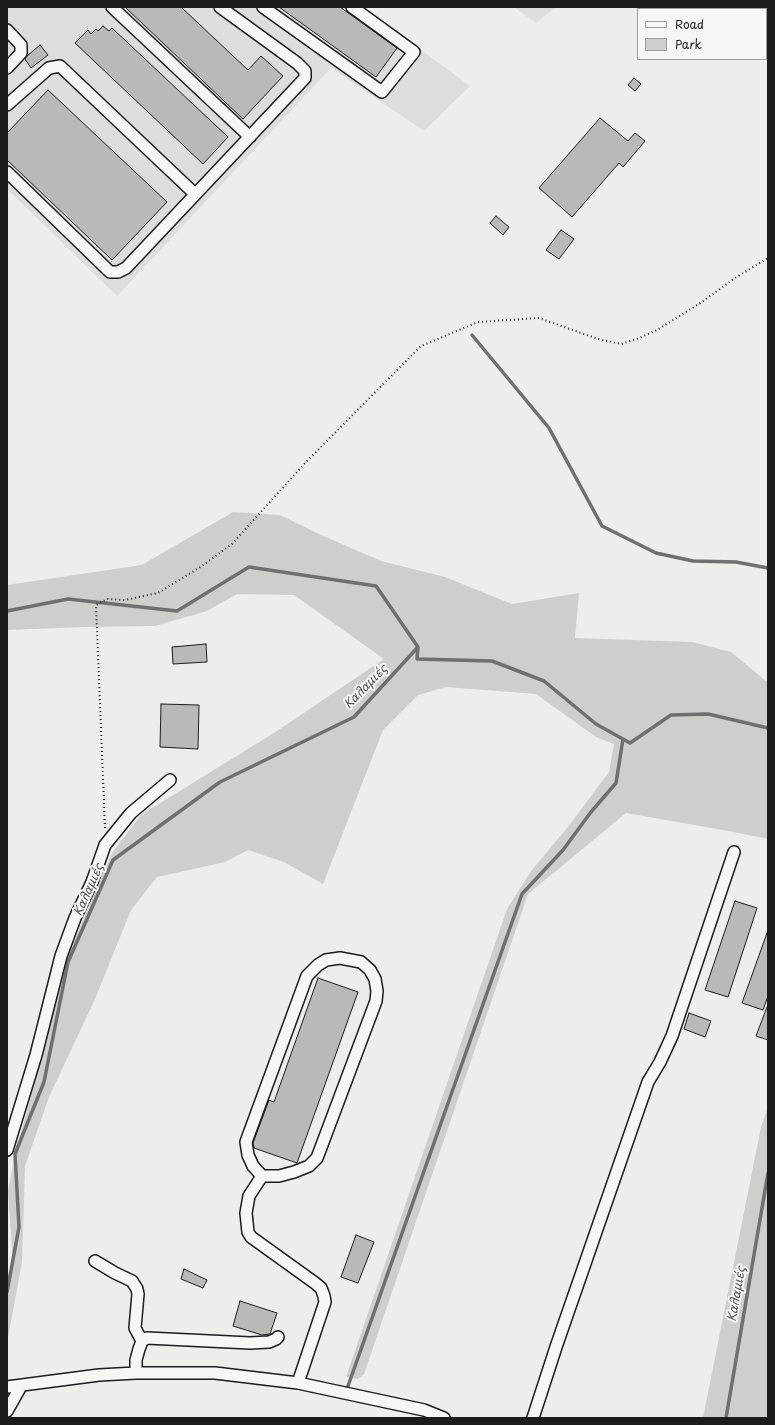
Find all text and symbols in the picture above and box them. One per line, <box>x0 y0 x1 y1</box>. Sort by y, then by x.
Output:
legend <box>637 8 767 60</box>
text: Road <box>675 15 704 33</box>
text: Park <box>675 35 702 53</box>
water label: Καλαμιές <box>341 662 391 712</box>
water label: Καλαμιές <box>71 862 107 918</box>
water label: Καλαμιές <box>725 1265 749 1323</box>

